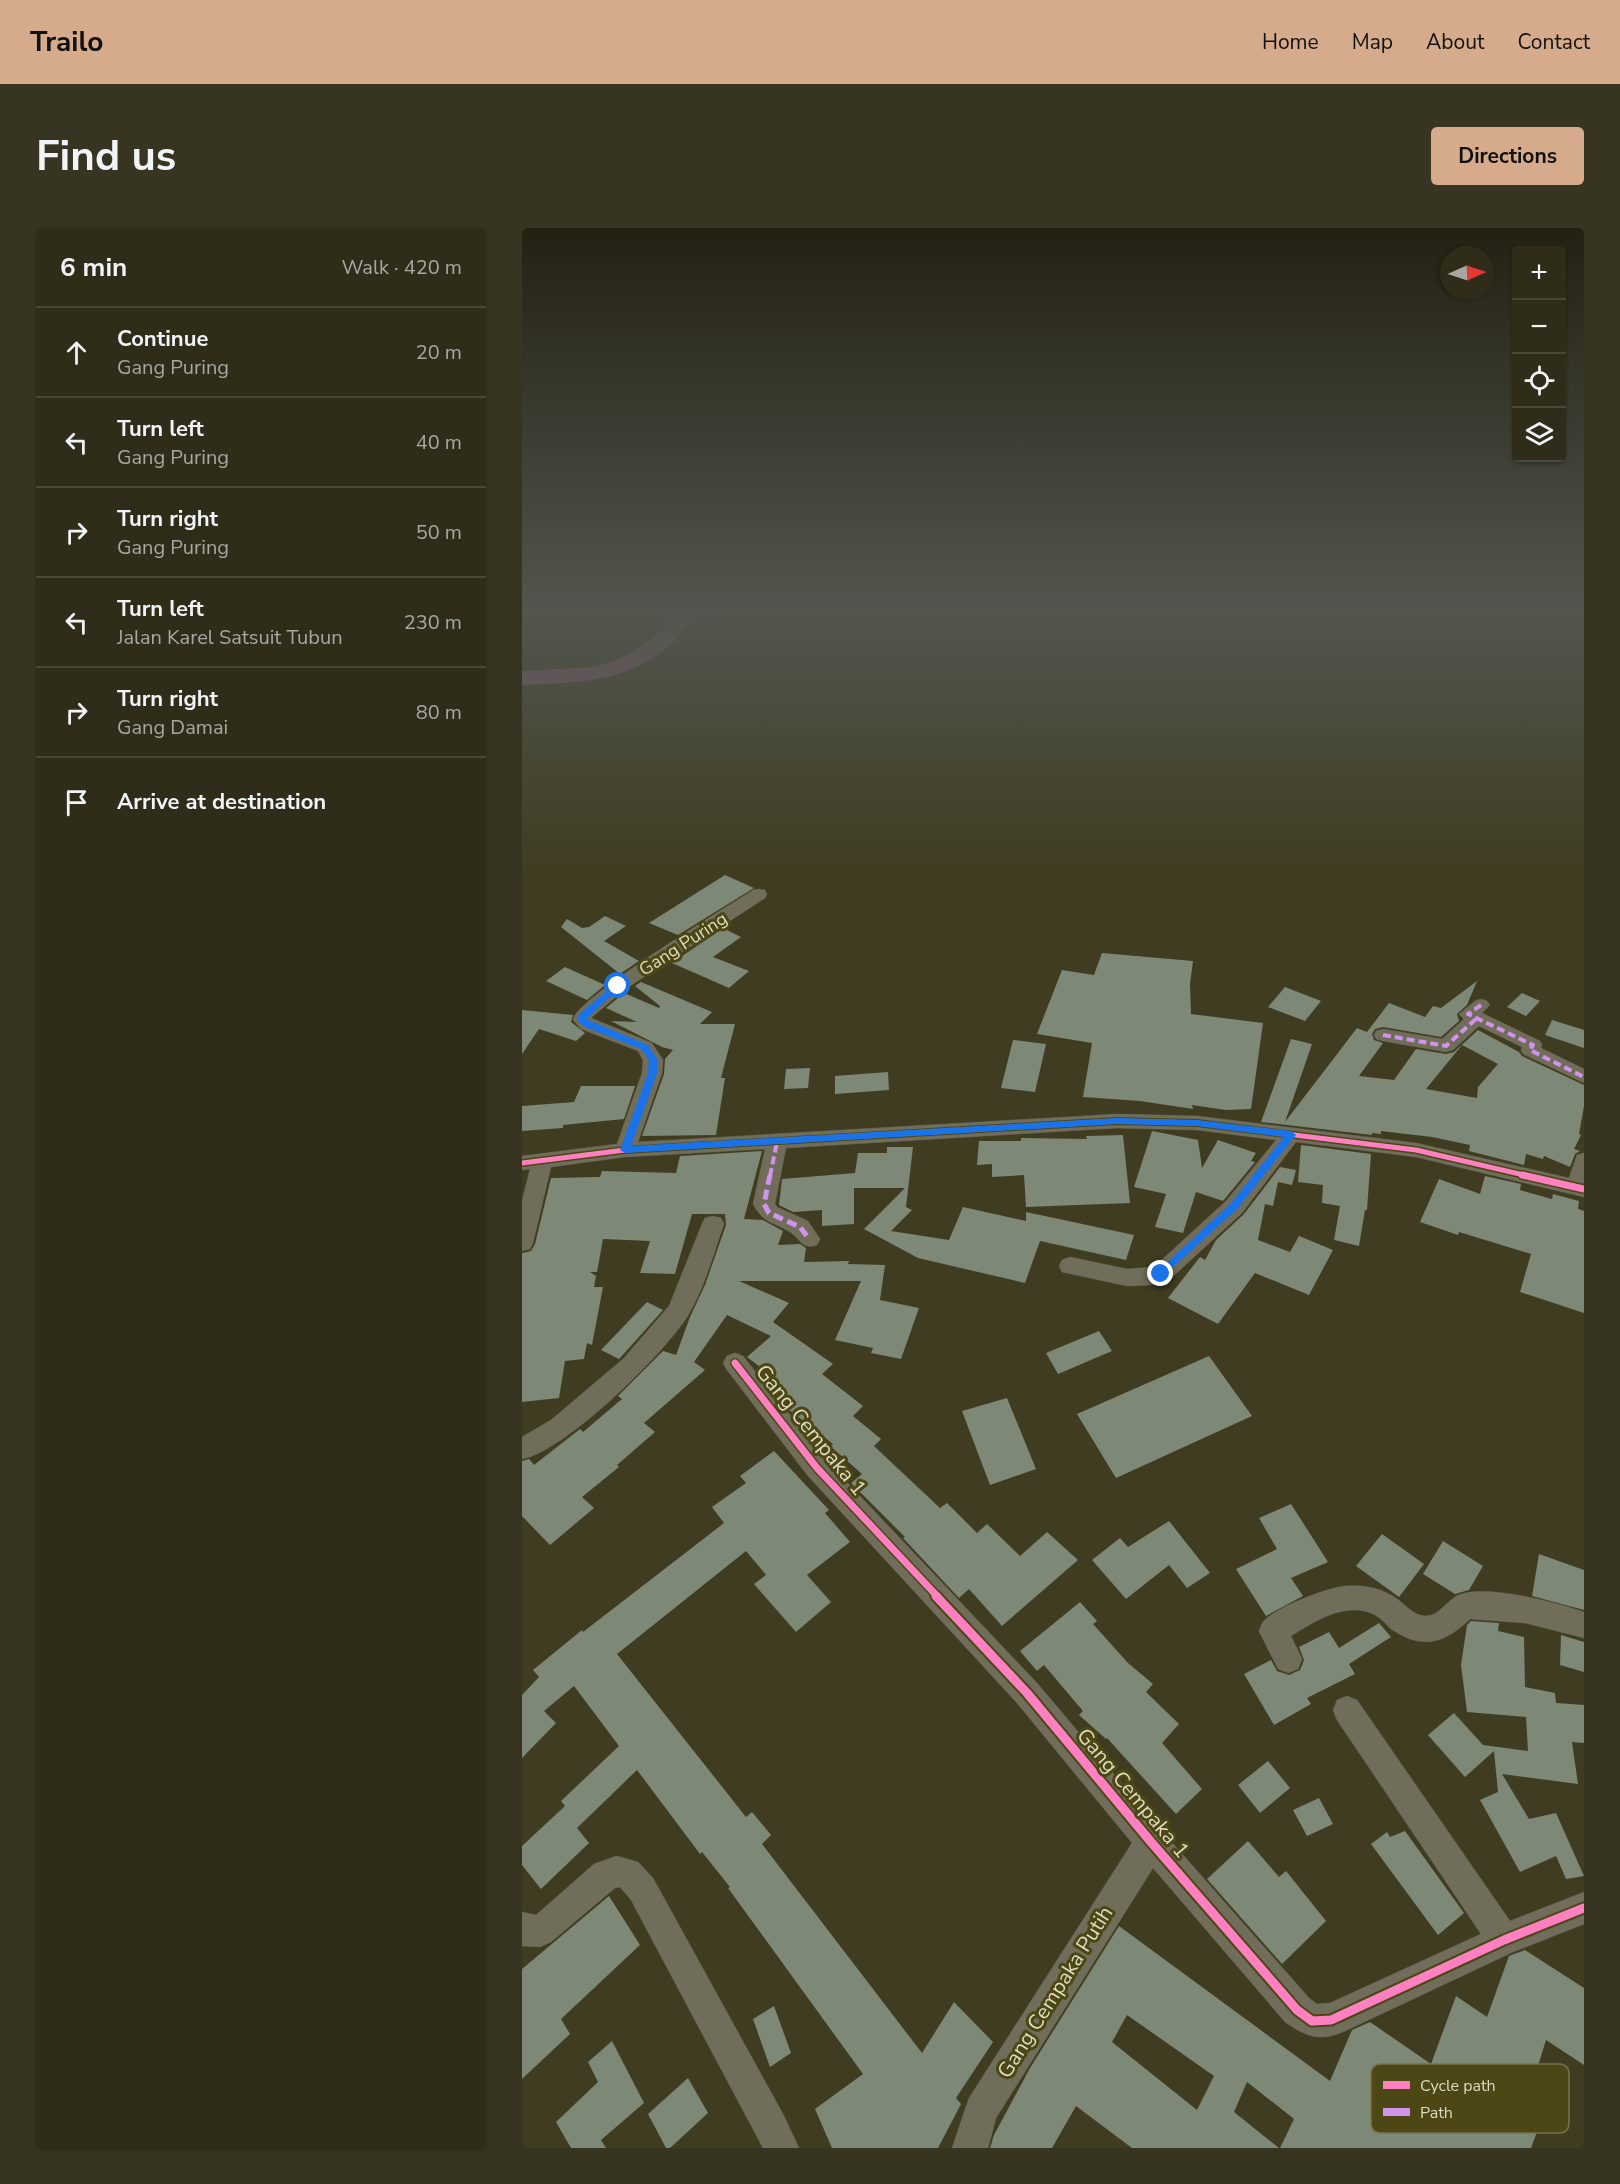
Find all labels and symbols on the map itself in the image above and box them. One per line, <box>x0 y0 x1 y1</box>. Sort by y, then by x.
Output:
north arrow <box>1440 246 1494 300</box>
street label: Gang Puring <box>634 906 732 982</box>
route start <box>604 972 630 998</box>
route end <box>1147 1260 1173 1286</box>
street label: Gang Cempaka 1 <box>749 1358 873 1502</box>
street label: Gang Cempaka 1 <box>1070 1722 1196 1864</box>
street label: Gang Cempaka Putih <box>991 1901 1119 2083</box>
legend <box>1371 2064 1569 2133</box>
text: Cycle path <box>1420 2075 1496 2097</box>
text: Path <box>1420 2102 1453 2124</box>

